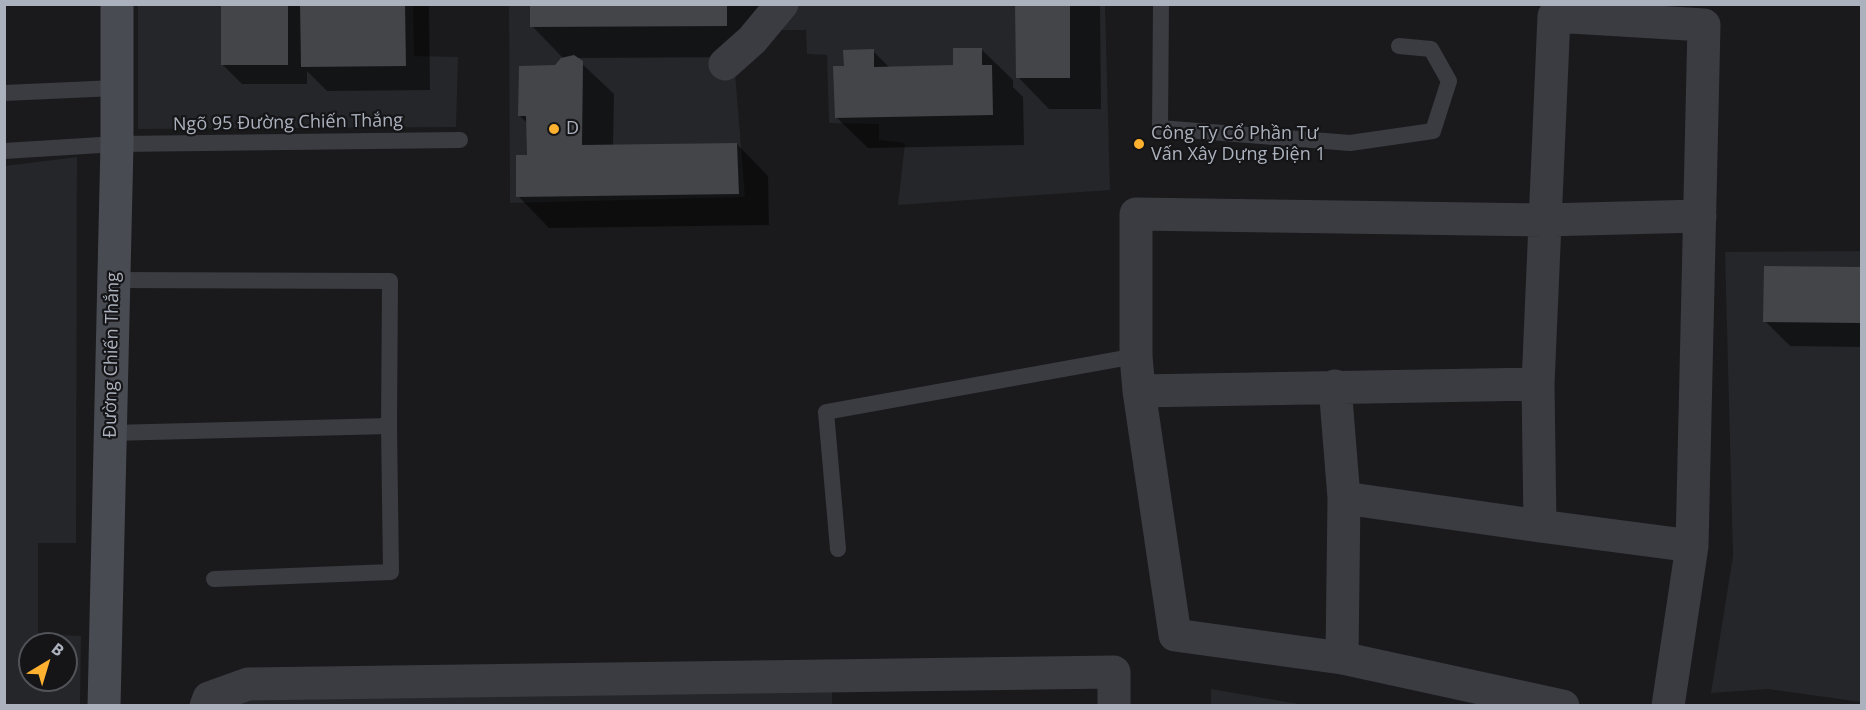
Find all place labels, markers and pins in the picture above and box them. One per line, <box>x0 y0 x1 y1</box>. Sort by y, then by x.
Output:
place label: D <box>566 118 579 140</box>
marker: D <box>547 122 561 136</box>
place label: Công Ty Cổ Phần Tư Vấn Xây Dựng Điện 1 <box>1151 123 1326 166</box>
marker: Công Ty Cổ Phần Tư Vấn Xây Dựng Điện 1 <box>1132 137 1146 151</box>

